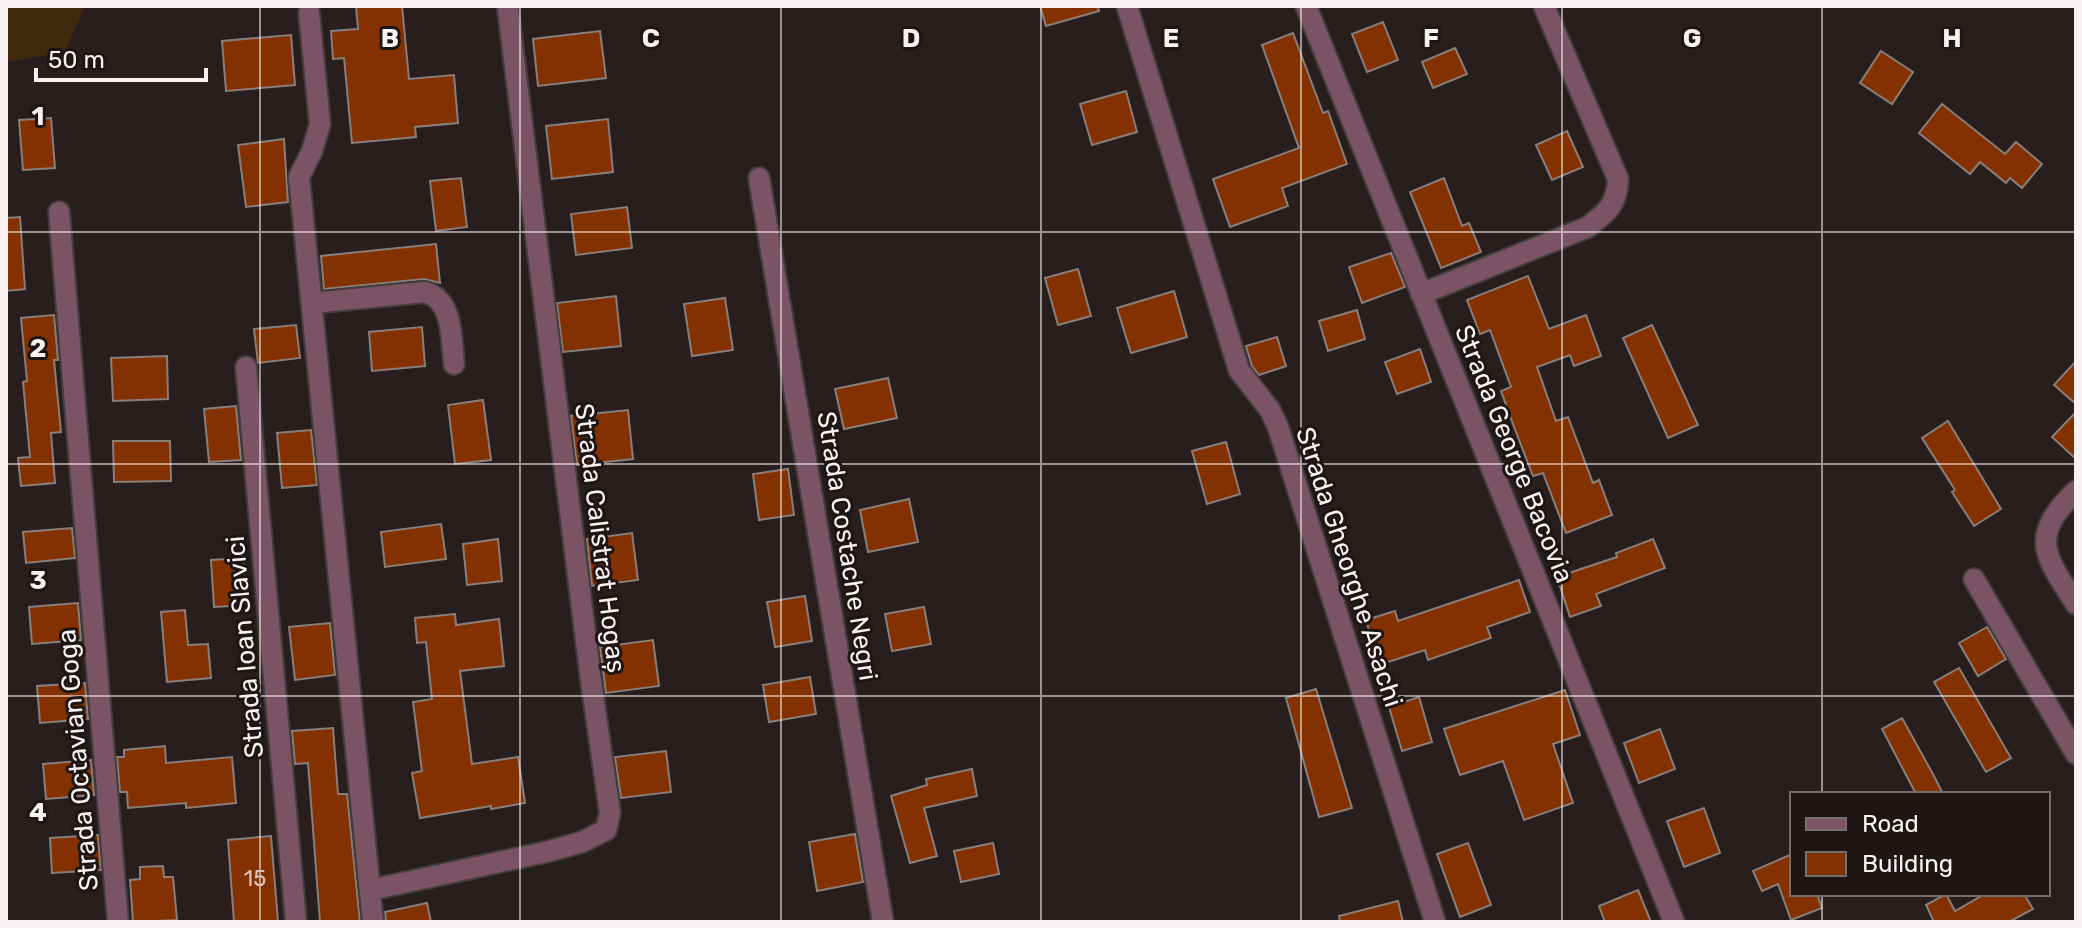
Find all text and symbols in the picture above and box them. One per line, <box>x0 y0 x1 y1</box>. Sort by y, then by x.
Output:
text: B <box>381 23 399 54</box>
text: C <box>642 23 660 54</box>
text: D <box>902 23 920 54</box>
text: E <box>1163 23 1179 54</box>
text: F <box>1423 23 1439 54</box>
text: G <box>1683 23 1701 54</box>
text: H <box>1942 23 1962 54</box>
scale bar <box>36 32 206 82</box>
text: 50 m <box>48 46 105 74</box>
text: 1 <box>32 101 44 132</box>
street label: Strada George Bacovia <box>1448 321 1580 587</box>
text: 2 <box>30 333 46 364</box>
street label: Strada Calistrat Hogaș <box>568 401 632 675</box>
street label: Strada Costache Negri <box>810 409 884 683</box>
street label: Strada Gheorghe Asachi <box>1289 423 1409 711</box>
street label: Strada Ioan Slavici <box>220 535 270 759</box>
text: 3 <box>29 565 47 596</box>
street label: Strada Octavian Goga <box>51 628 105 892</box>
legend <box>1790 792 2050 896</box>
text: 4 <box>29 797 47 828</box>
text: Road <box>1862 810 1919 838</box>
text: Building <box>1862 850 1953 878</box>
house number: 15 <box>244 865 266 892</box>

